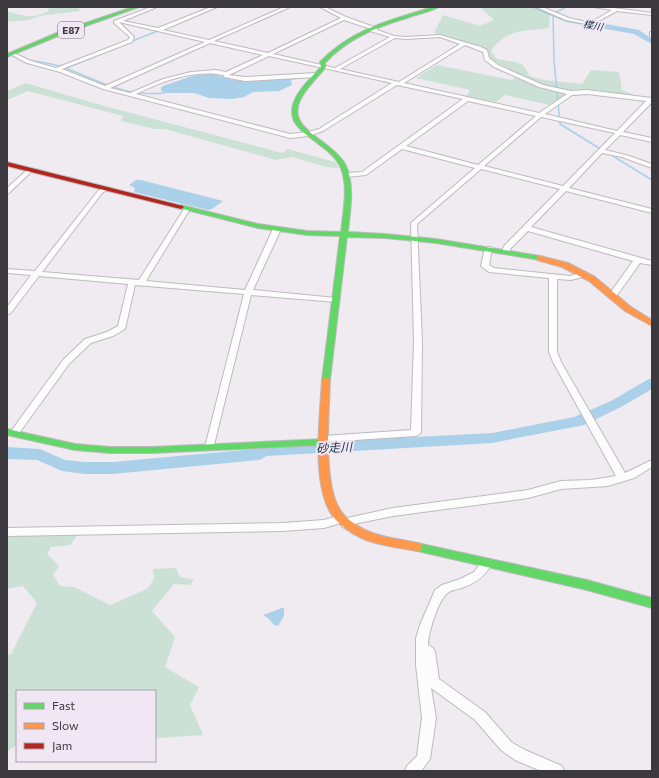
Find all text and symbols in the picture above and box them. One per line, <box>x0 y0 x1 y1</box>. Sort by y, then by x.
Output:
water label: 楪川 <box>582 17 605 33</box>
road number: E87 <box>58 22 84 38</box>
water label: 砂走川 <box>316 439 354 455</box>
legend <box>16 690 156 762</box>
text: Fast <box>52 698 75 712</box>
text: Slow <box>52 718 79 732</box>
text: Jam <box>52 738 72 753</box>

